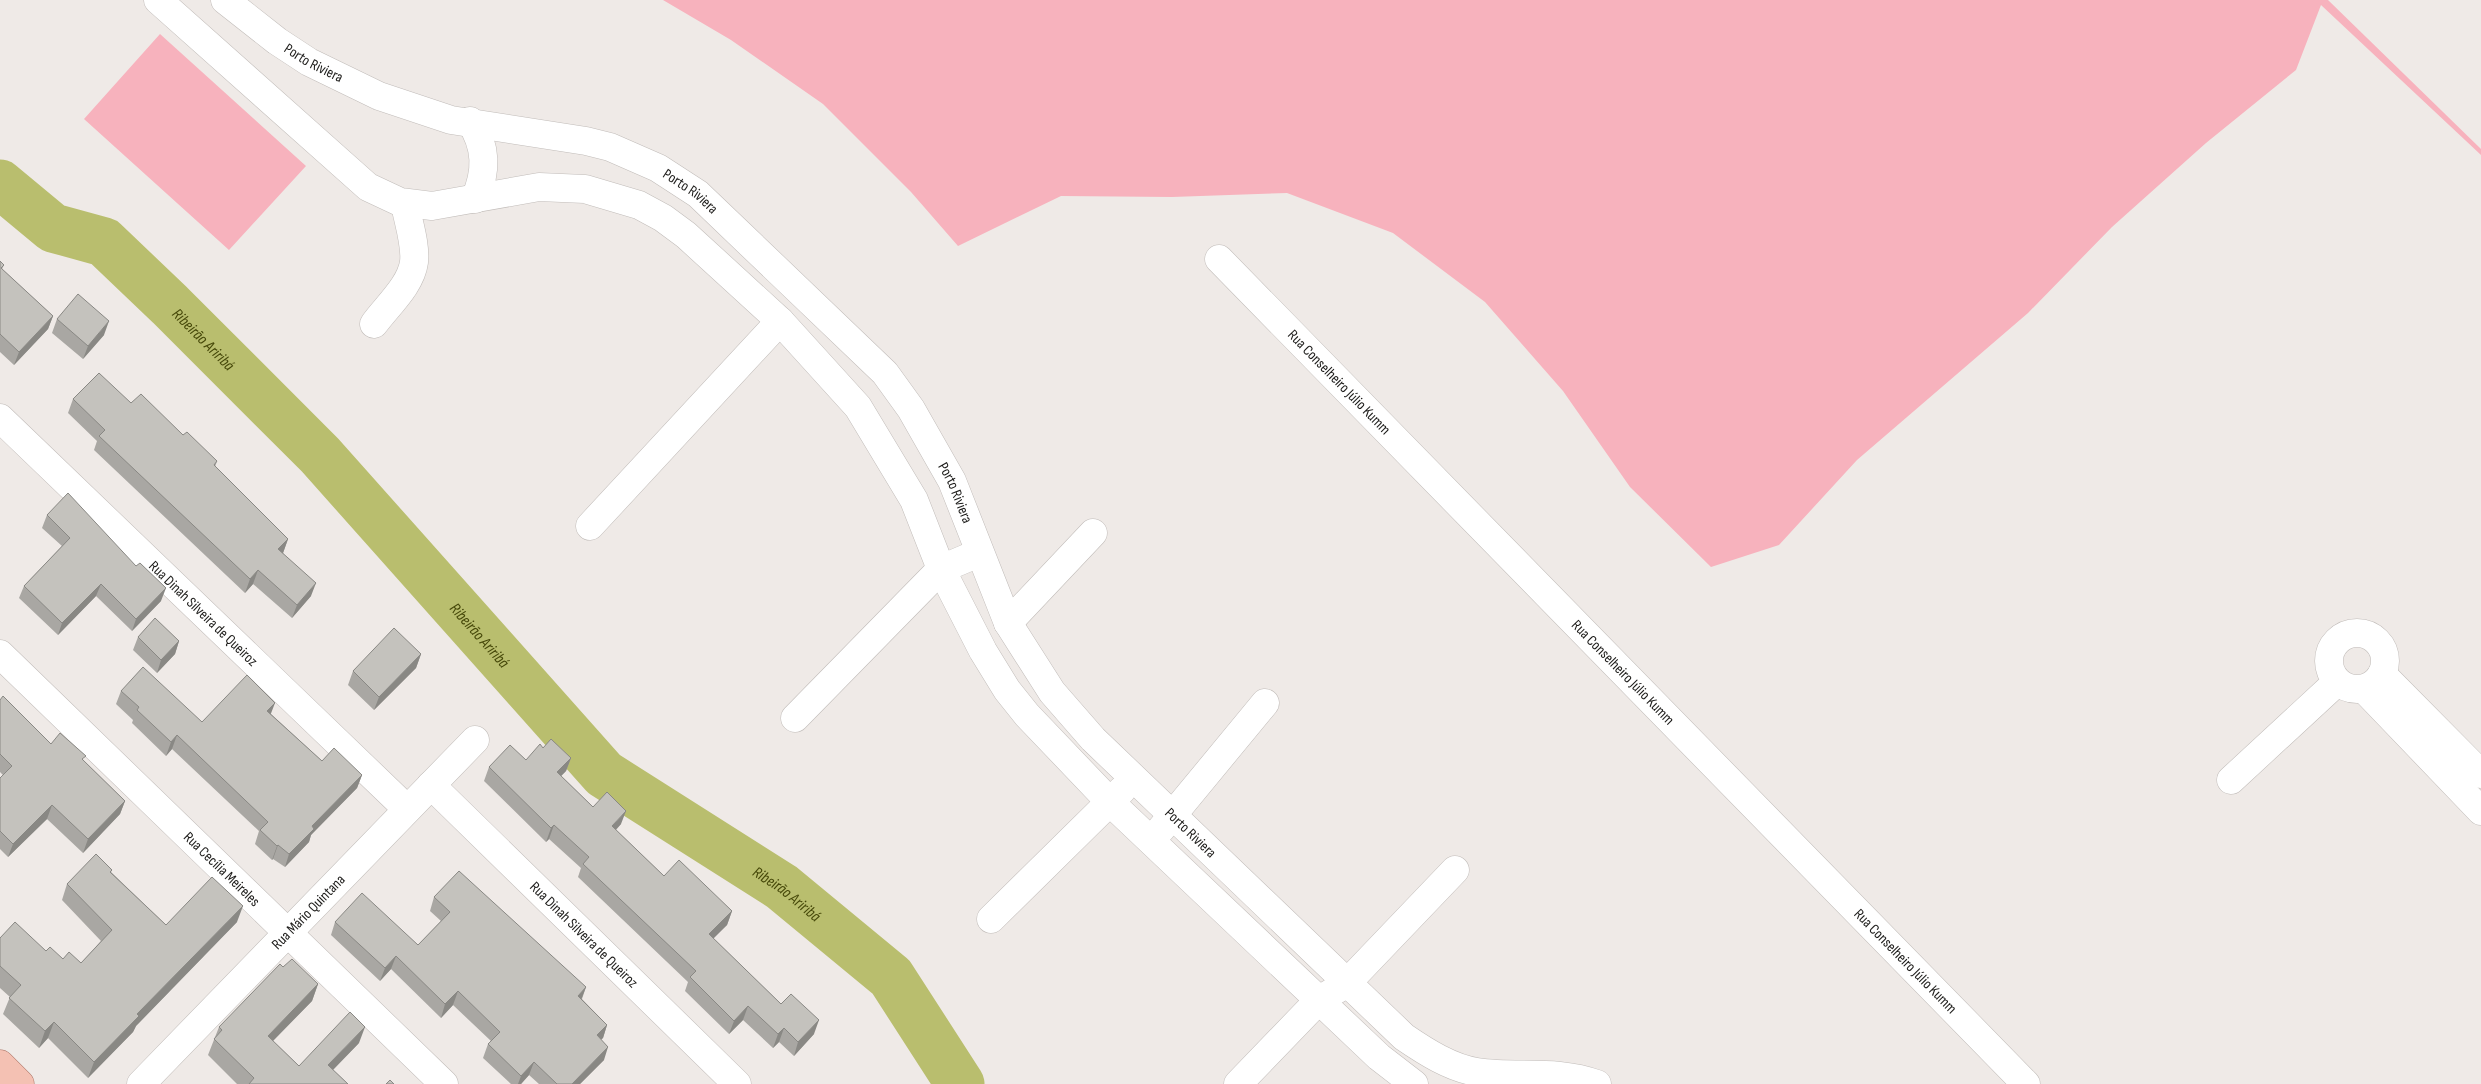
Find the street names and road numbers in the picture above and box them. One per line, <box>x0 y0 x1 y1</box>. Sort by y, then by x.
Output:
street label: Porto Riviera <box>280 39 346 87</box>
street label: Porto Riviera <box>659 165 722 218</box>
street label: Rua Conselheiro Júlio Kumm <box>1283 326 1394 439</box>
street label: Porto Riviera <box>933 459 977 526</box>
street label: Rua Dinah Silveira de Queiroz <box>144 557 262 671</box>
street label: Rua Conselheiro Júlio Kumm <box>1567 616 1678 729</box>
street label: Porto Riviera <box>1161 804 1220 862</box>
street label: Rua Cecília Meireles <box>179 828 264 911</box>
street label: Rua Mário Quintana <box>268 870 349 954</box>
street label: Rua Dinah Silveira de Queiroz <box>526 878 642 993</box>
street label: Rua Conselheiro Júlio Kumm <box>1850 905 1961 1018</box>

